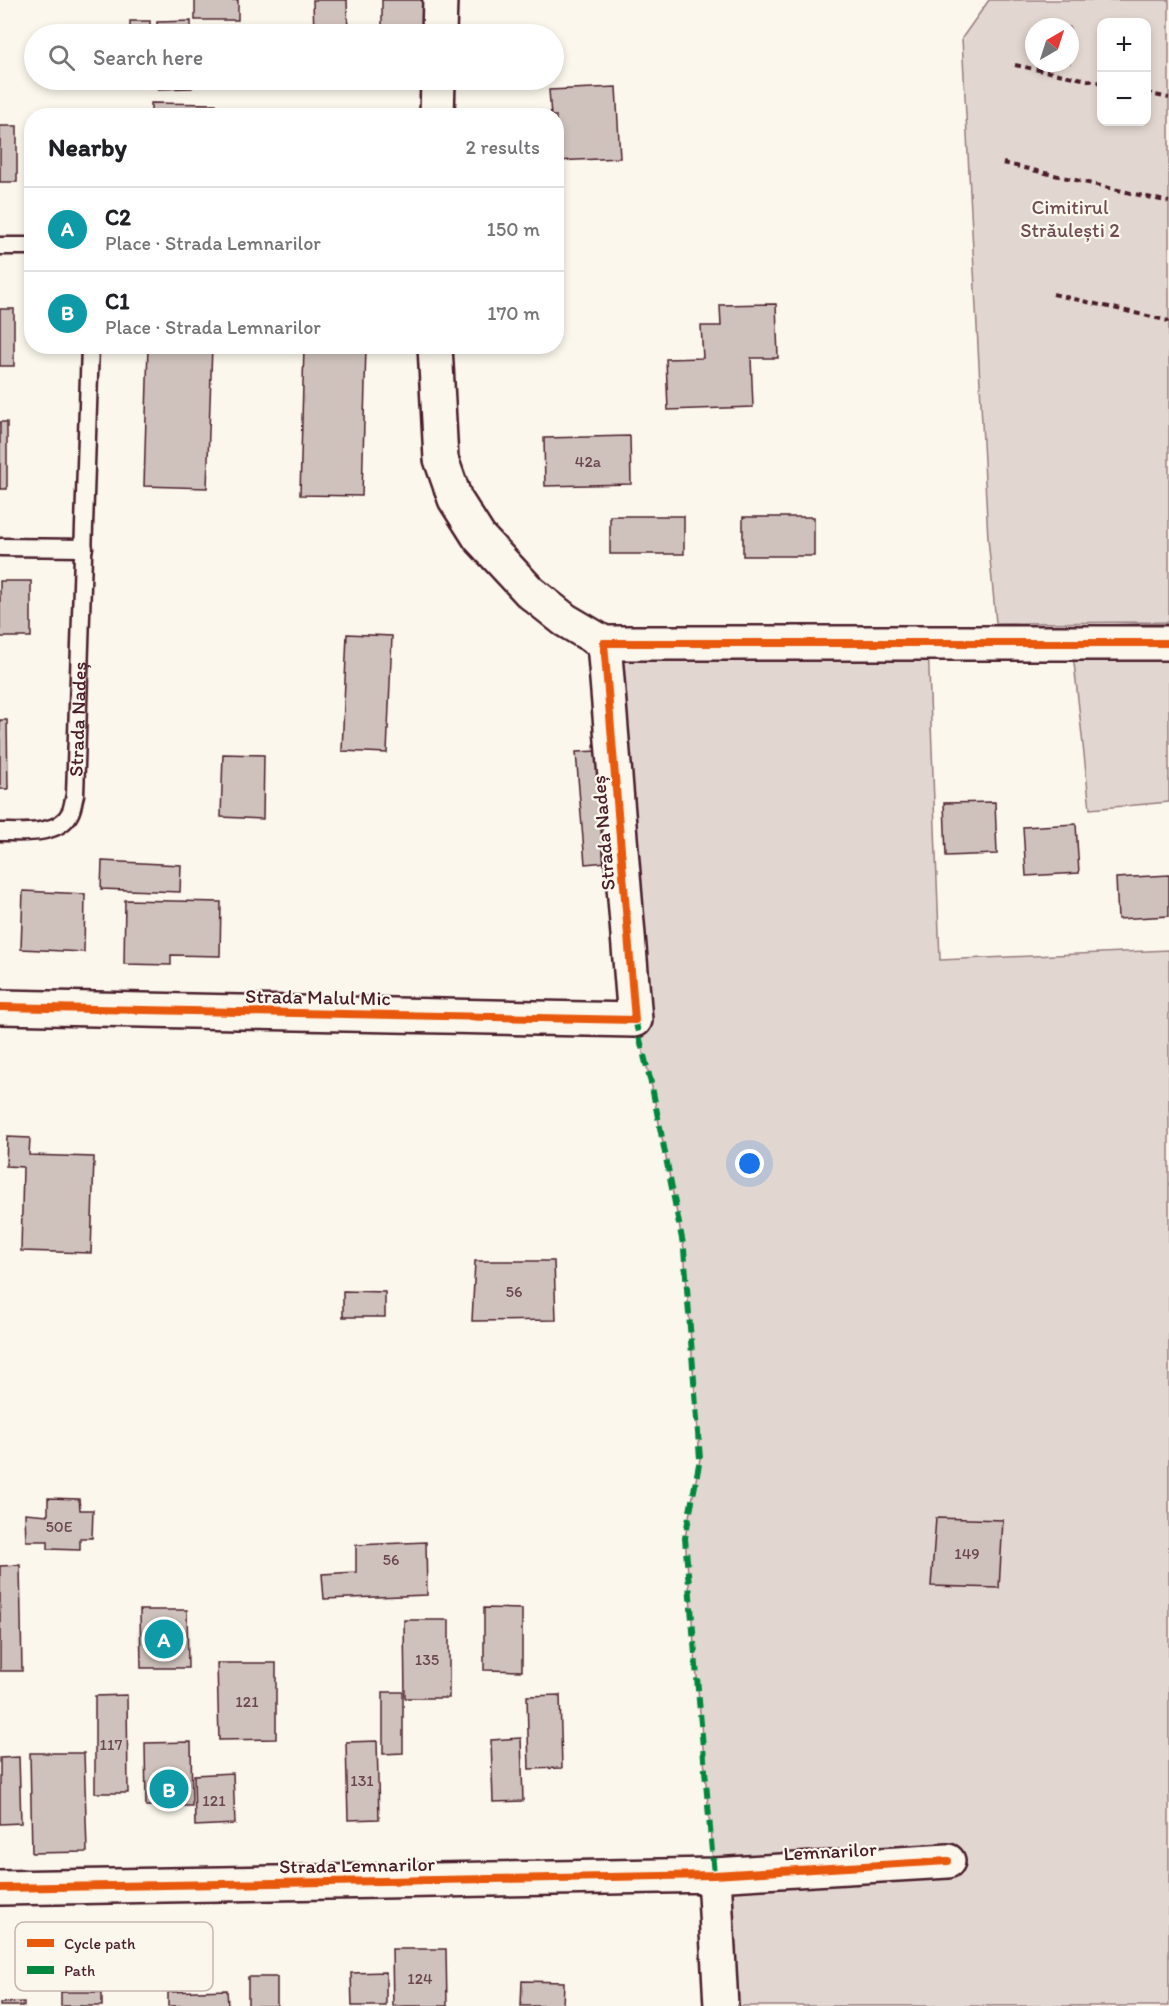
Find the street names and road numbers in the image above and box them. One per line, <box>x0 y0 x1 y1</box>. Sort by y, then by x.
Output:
street label: Strada Nadeș <box>64 661 91 777</box>
street label: Strada Nadeș <box>586 774 620 891</box>
street label: Strada Malul Mic <box>245 984 391 1010</box>
street label: Lemnarilor <box>783 1837 878 1865</box>
street label: Strada Lemnarilor <box>279 1852 436 1878</box>

